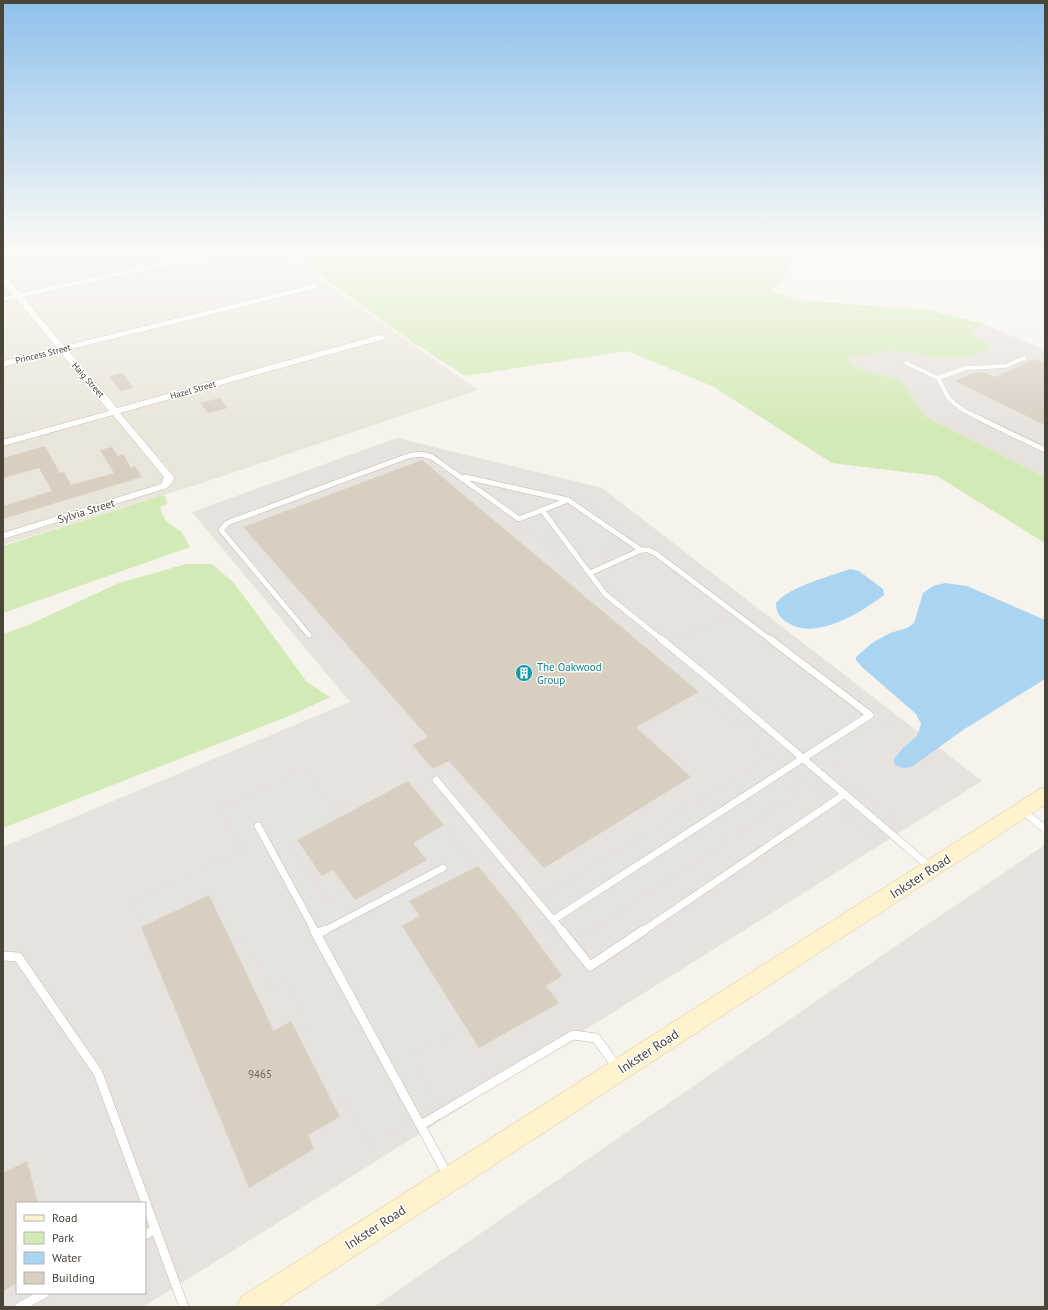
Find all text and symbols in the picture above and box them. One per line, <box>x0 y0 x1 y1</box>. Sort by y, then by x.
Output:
street label: Princess Street <box>14 341 72 366</box>
street label: Haig Street <box>70 360 107 400</box>
street label: Hazel Street <box>169 378 217 401</box>
street label: Sylvia Street <box>56 496 116 526</box>
place label: The Oakwood Group <box>537 660 602 687</box>
building icon: The Oakwood Group <box>514 663 534 683</box>
street label: Inkster Road <box>887 851 954 902</box>
street label: Inkster Road <box>615 1026 682 1077</box>
house number: 9465 <box>248 1067 272 1081</box>
legend <box>16 1202 146 1294</box>
street label: Inkster Road <box>342 1202 409 1253</box>
text: Road <box>52 1210 77 1225</box>
text: Park <box>52 1230 74 1245</box>
text: Water <box>52 1250 82 1265</box>
text: Building <box>52 1270 95 1285</box>

